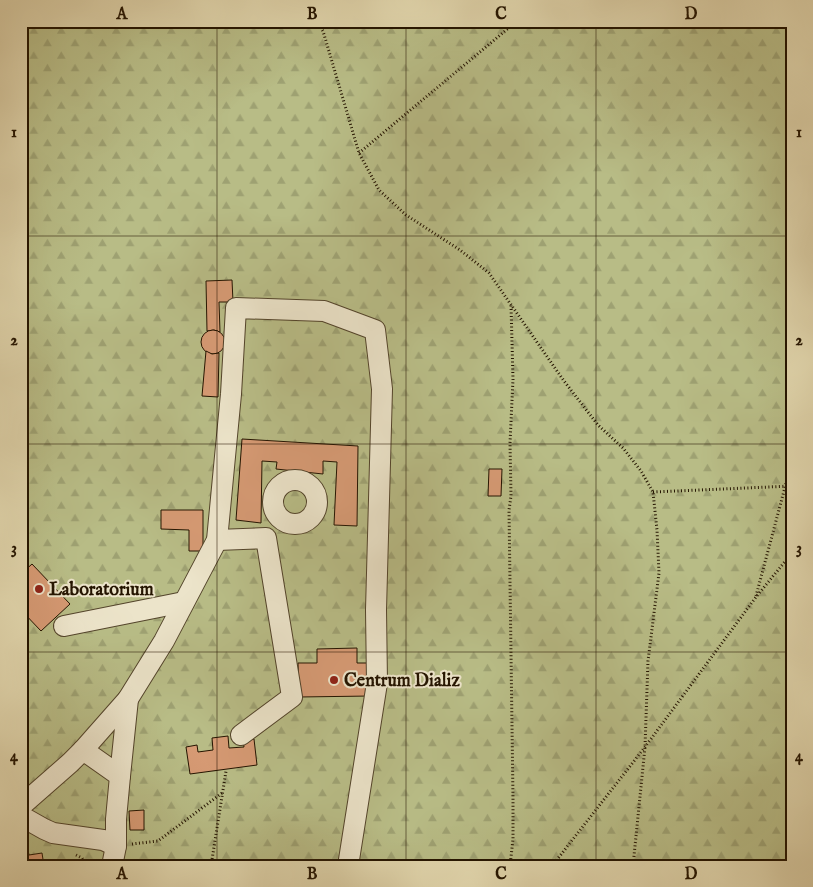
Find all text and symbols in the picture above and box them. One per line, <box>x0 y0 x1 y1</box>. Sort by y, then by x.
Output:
text: A <box>116 5 129 25</box>
text: B <box>307 5 318 25</box>
text: C <box>495 5 507 25</box>
text: D <box>685 5 698 25</box>
text: 1 <box>11 123 17 143</box>
text: 1 <box>796 123 802 143</box>
text: 2 <box>10 331 18 351</box>
text: 2 <box>795 331 803 351</box>
text: 3 <box>11 539 17 559</box>
text: 3 <box>796 539 802 559</box>
place label: Laboratorium <box>49 579 154 602</box>
marker: Laboratorium <box>33 583 45 595</box>
place label: Centrum Dializ <box>344 670 460 693</box>
marker: Centrum Dializ <box>328 674 340 686</box>
text: 4 <box>10 747 19 767</box>
text: 4 <box>795 747 804 767</box>
text: A <box>116 865 129 885</box>
text: B <box>307 865 318 885</box>
text: C <box>495 865 507 885</box>
text: D <box>685 865 698 885</box>

